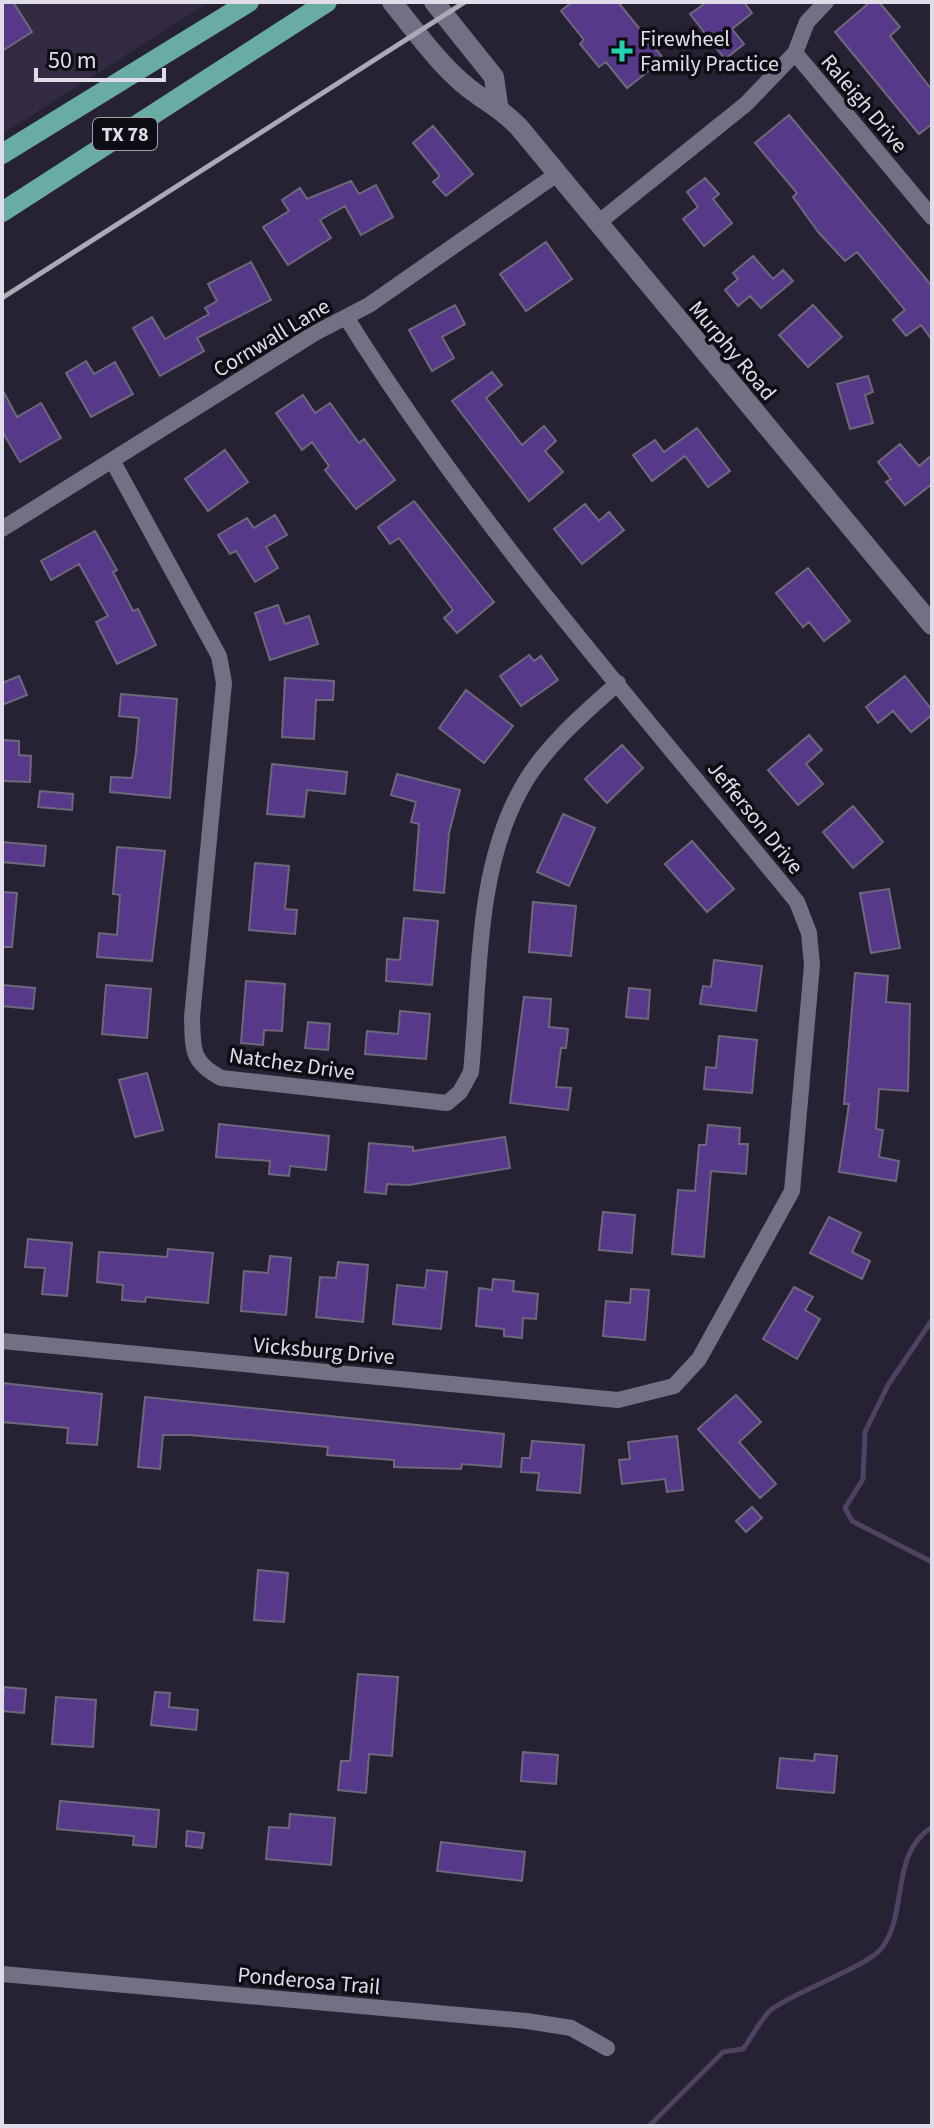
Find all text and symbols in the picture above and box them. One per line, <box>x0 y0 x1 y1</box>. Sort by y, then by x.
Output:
place label: Firewheel Family Practice <box>640 23 779 80</box>
scale bar <box>36 32 164 82</box>
marker: Firewheel Family Practice <box>611 40 633 62</box>
text: 50 m <box>48 43 97 78</box>
street label: Raleigh Drive <box>813 47 915 160</box>
road number: TX 78 <box>93 118 157 150</box>
street label: Cornwall Lane <box>207 290 336 385</box>
street label: Murphy Road <box>681 294 784 408</box>
street label: Jefferson Drive <box>699 754 811 881</box>
street label: Natchez Drive <box>227 1039 357 1089</box>
street label: Vicksburg Drive <box>252 1329 396 1373</box>
street label: Ponderosa Trail <box>236 1959 382 2003</box>

